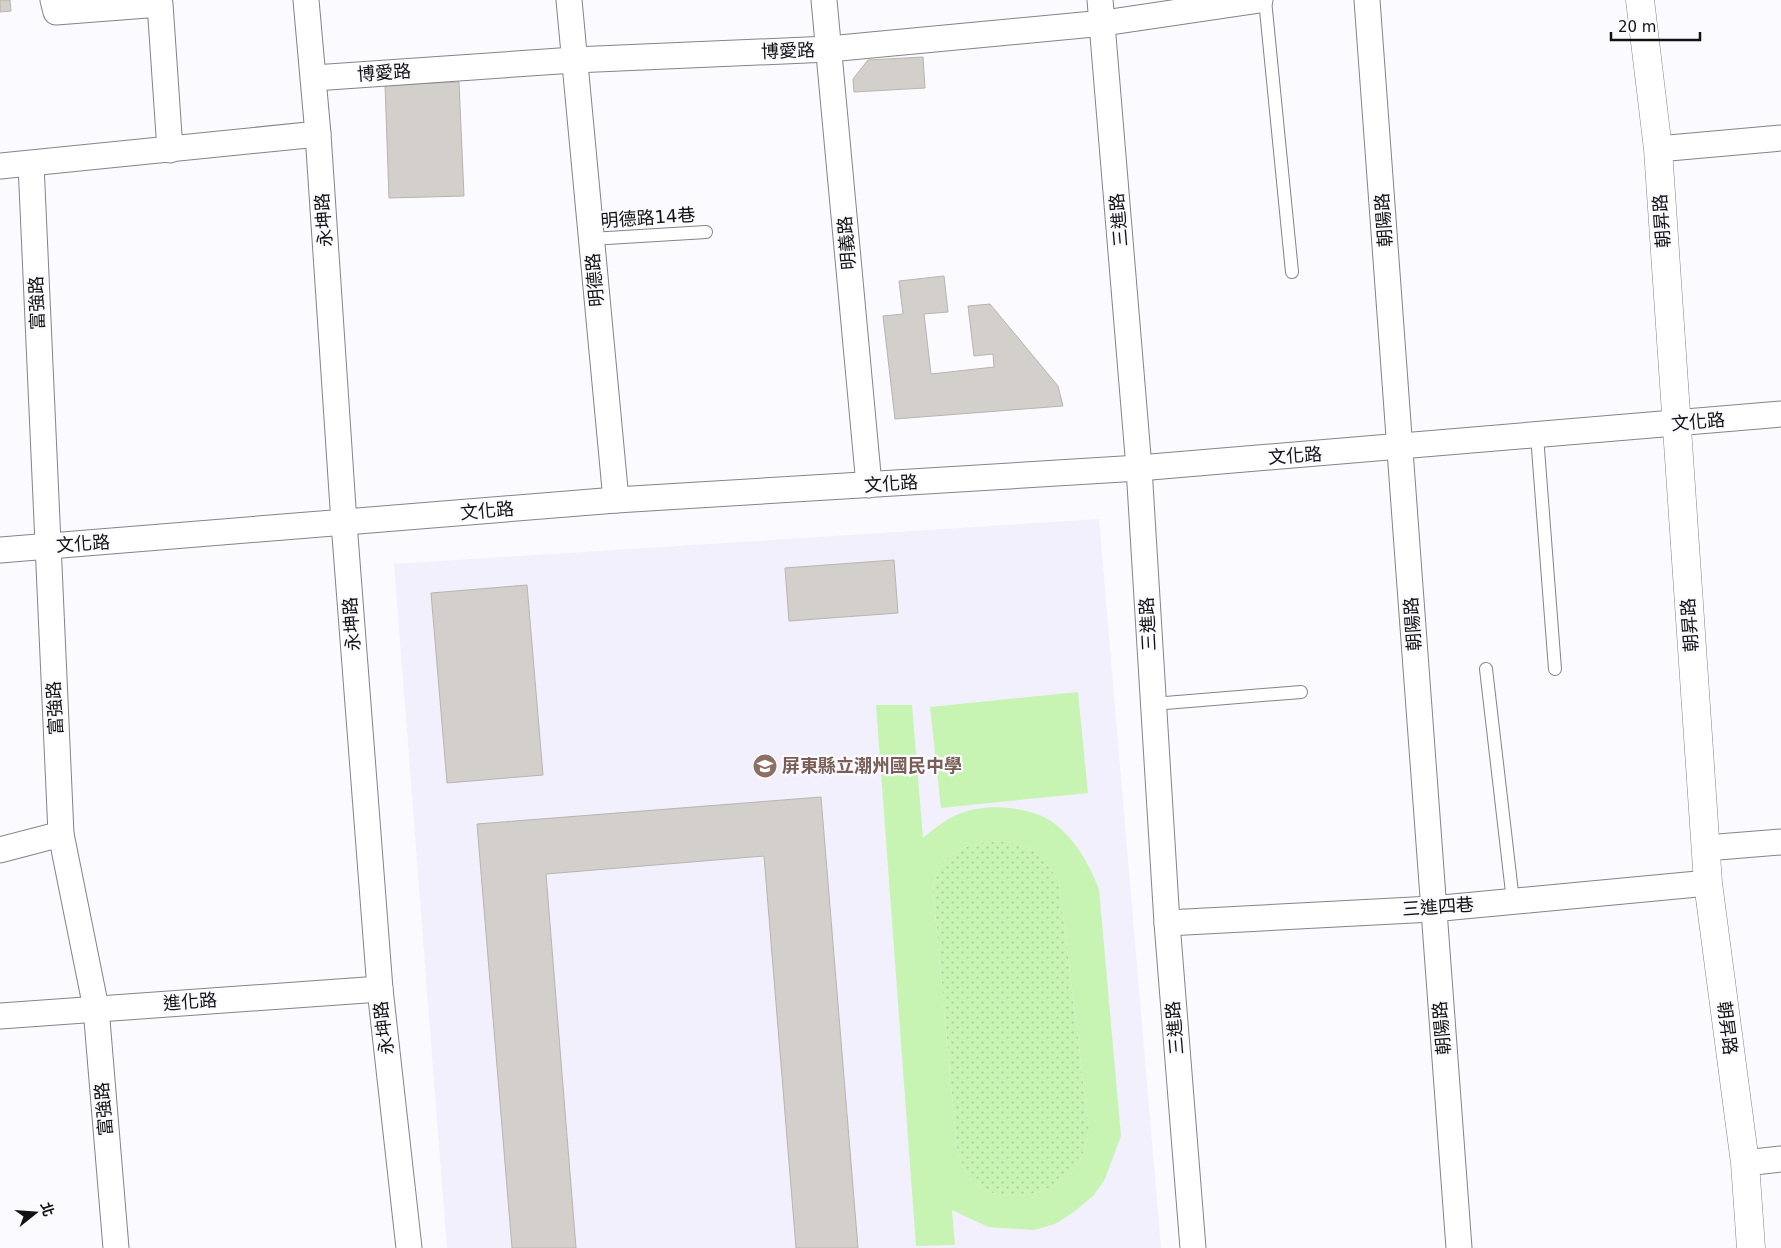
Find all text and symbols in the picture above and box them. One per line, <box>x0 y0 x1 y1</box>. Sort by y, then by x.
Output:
scale bar <box>1611 10 1700 42</box>
text: 20 m <box>1618 18 1656 36</box>
street label: 博愛路 <box>761 39 815 62</box>
street label: 博愛路 <box>356 60 412 85</box>
street label: 永坤路 <box>311 192 336 248</box>
street label: 三進路 <box>1106 192 1131 248</box>
street label: 朝陽路 <box>1371 192 1396 248</box>
street label: 朝昇路 <box>1649 193 1674 249</box>
street label: 明德路14巷 <box>600 204 696 231</box>
street label: 明義路 <box>834 215 859 271</box>
street label: 明德路 <box>582 252 607 308</box>
street label: 富強路 <box>25 276 48 330</box>
street label: 文化路 <box>1670 409 1726 434</box>
street label: 文化路 <box>1267 443 1323 468</box>
street label: 文化路 <box>863 471 919 496</box>
street label: 文化路 <box>459 498 515 523</box>
street label: 文化路 <box>55 531 111 556</box>
street label: 永坤路 <box>339 596 364 652</box>
street label: 朝陽路 <box>1400 596 1425 652</box>
street label: 三進路 <box>1136 597 1159 652</box>
street label: 朝昇路 <box>1677 597 1702 653</box>
street label: 富強路 <box>43 681 66 736</box>
school or university icon: 屏東縣立潮州國民中學 <box>752 753 778 779</box>
place label: 屏東縣立潮州國民中學 <box>782 755 962 776</box>
street label: 三進四巷 <box>1401 894 1475 919</box>
street label: 進化路 <box>162 989 218 1014</box>
street label: 永坤路 <box>370 1000 397 1056</box>
street label: 三進路 <box>1162 1000 1187 1056</box>
street label: 朝陽路 <box>1429 1000 1454 1056</box>
street label: 朝昇路 <box>1714 1000 1741 1056</box>
street label: 富強路 <box>91 1081 116 1137</box>
north arrow <box>10 1188 60 1238</box>
text: 北 <box>38 1200 57 1218</box>

